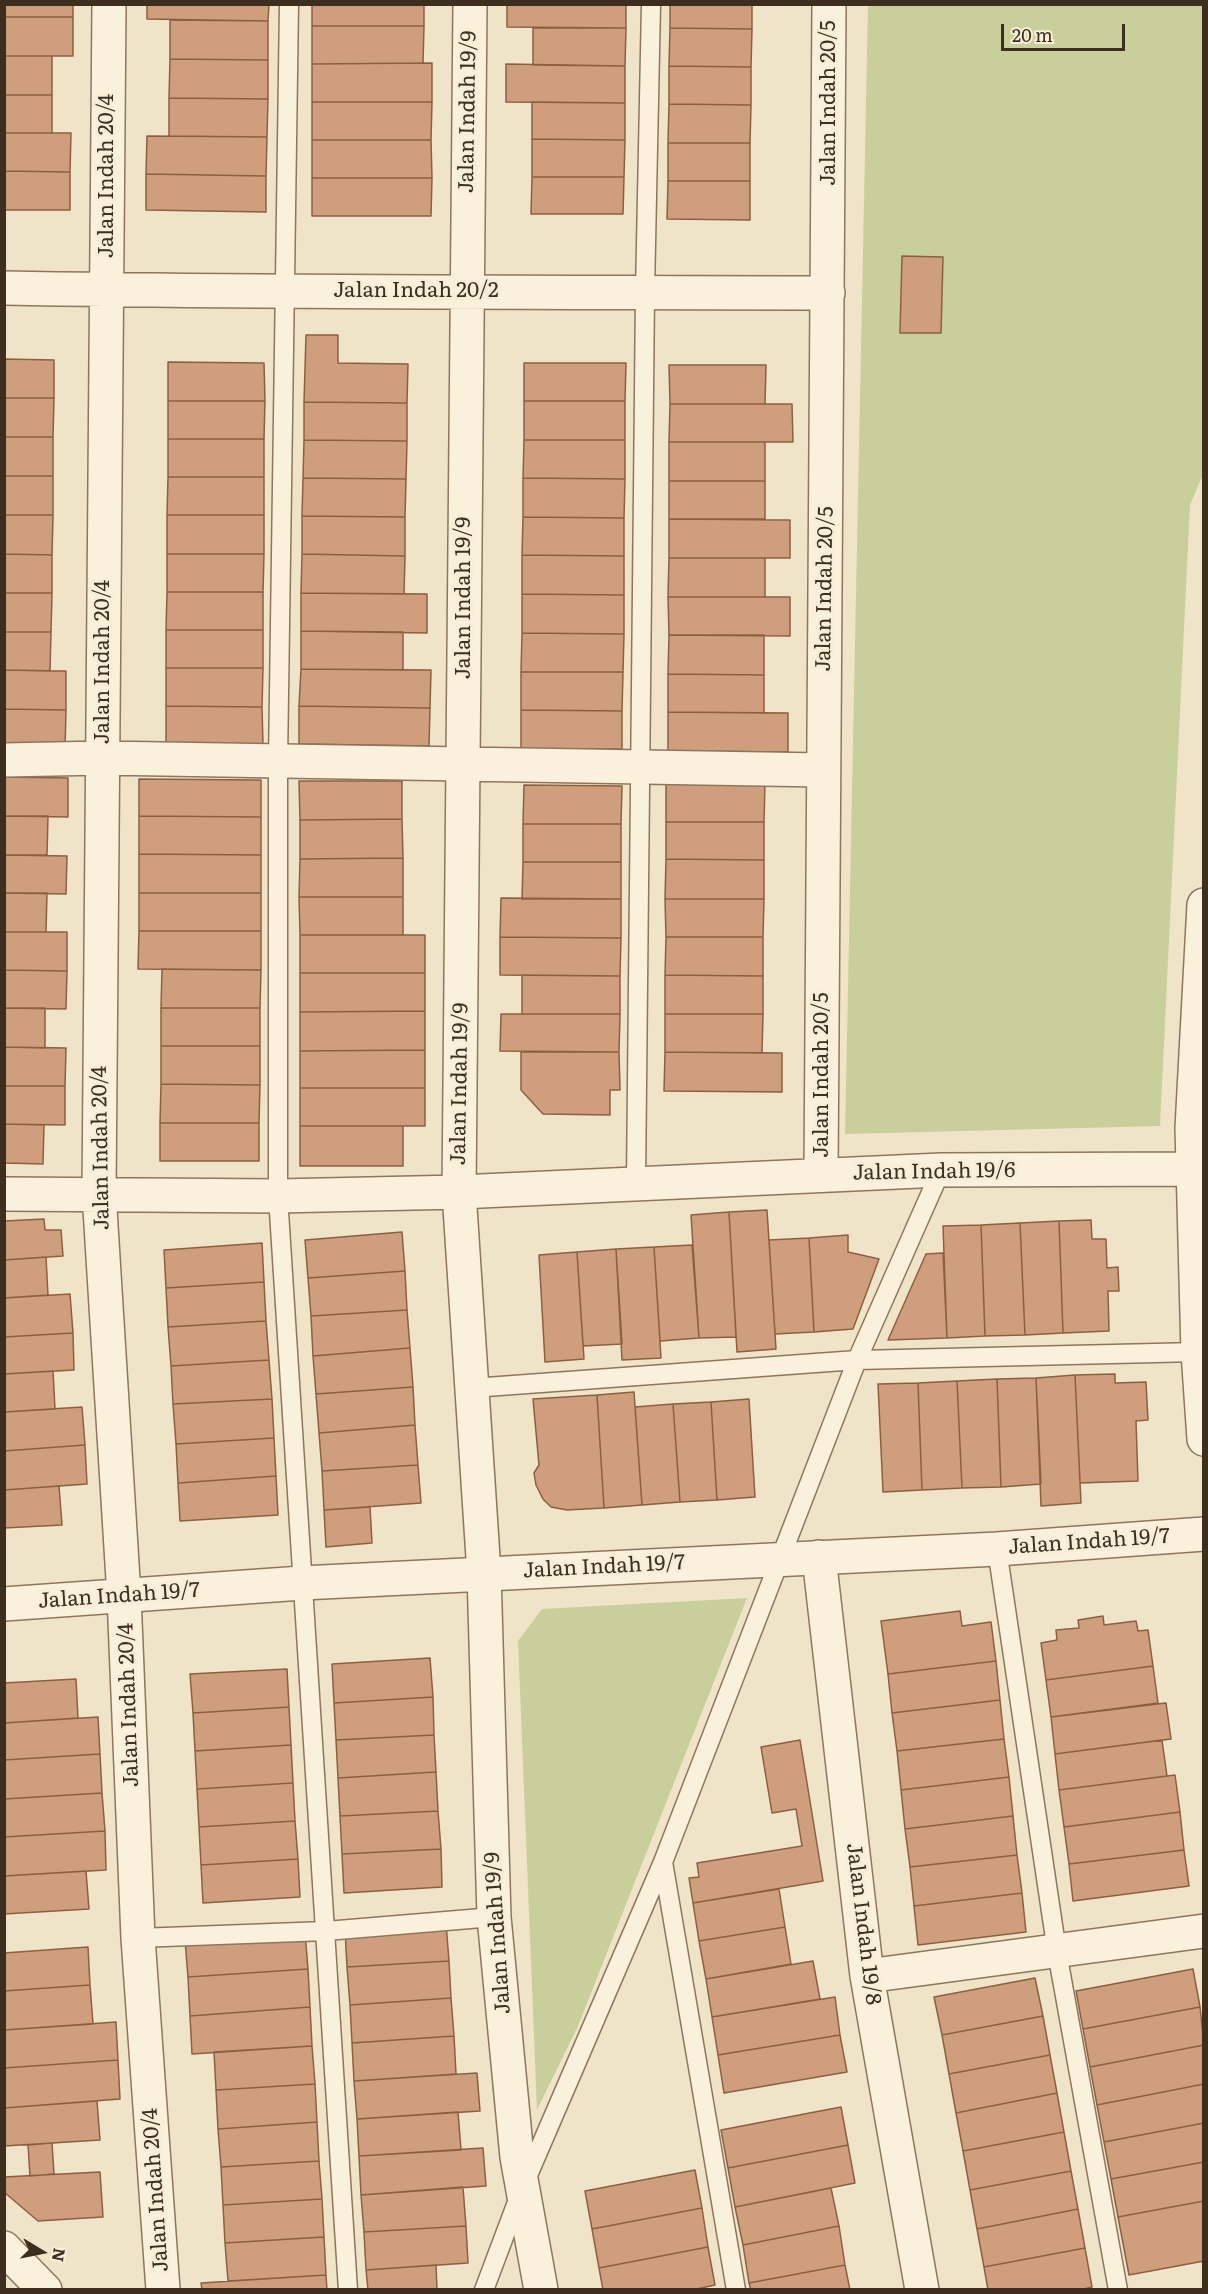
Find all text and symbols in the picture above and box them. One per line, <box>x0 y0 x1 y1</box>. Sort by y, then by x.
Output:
scale bar <box>1004 12 1128 50</box>
street label: Jalan Indah 20/5 <box>816 20 842 186</box>
text: 20 m <box>1012 21 1053 48</box>
street label: Jalan Indah 19/9 <box>454 31 482 193</box>
street label: Jalan Indah 20/4 <box>94 94 120 258</box>
street label: Jalan Indah 20/2 <box>333 278 499 304</box>
street label: Jalan Indah 20/5 <box>811 506 839 672</box>
street label: Jalan Indah 19/9 <box>451 517 477 679</box>
street label: Jalan Indah 20/4 <box>90 580 116 744</box>
street label: Jalan Indah 20/5 <box>809 992 835 1158</box>
street label: Jalan Indah 19/9 <box>446 1003 474 1165</box>
street label: Jalan Indah 20/4 <box>87 1066 115 1230</box>
street label: Jalan Indah 19/6 <box>852 1158 1016 1186</box>
street label: Jalan Indah 19/7 <box>1007 1524 1171 1560</box>
street label: Jalan Indah 19/7 <box>522 1550 686 1584</box>
street label: Jalan Indah 19/7 <box>37 1578 201 1614</box>
street label: Jalan Indah 20/4 <box>114 1622 144 1788</box>
street label: Jalan Indah 19/8 <box>841 1841 885 2007</box>
street label: Jalan Indah 19/9 <box>480 1851 516 2015</box>
street label: Jalan Indah 20/4 <box>138 2107 174 2273</box>
north arrow <box>12 2222 72 2282</box>
text: N <box>47 2246 73 2264</box>

